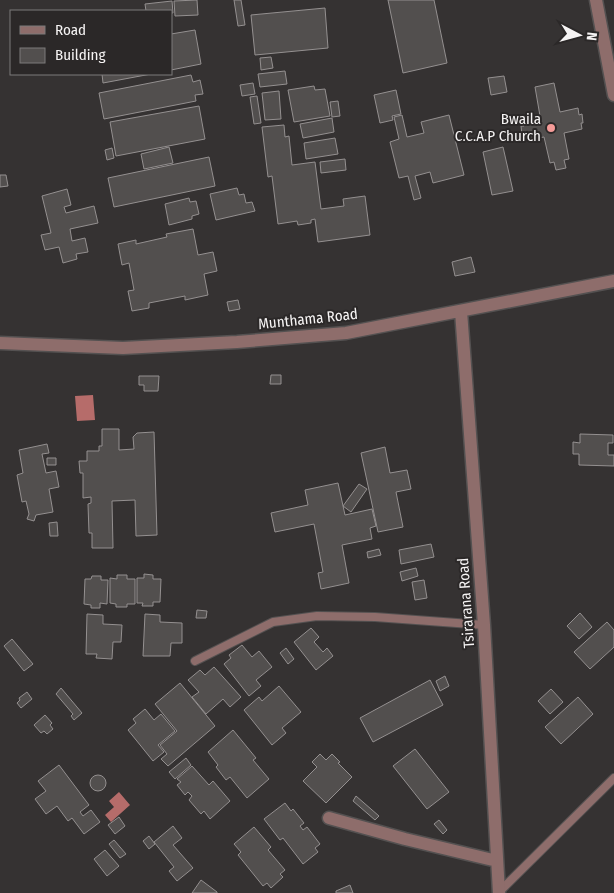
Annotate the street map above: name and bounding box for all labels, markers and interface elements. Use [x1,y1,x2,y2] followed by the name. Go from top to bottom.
[10,10,172,75] legend
[554,10,604,60] north arrow
[55,21,86,39] text: Road
[583,31,600,41] text: N
[55,46,106,64] text: Building
[455,110,541,145] place label: Bwaila C.C.A.P Church
[545,122,557,134] marker: Bwaila C.C.A.P Church
[257,305,359,333] street label: Munthama Road
[454,557,478,649] street label: Tsirarana Road

